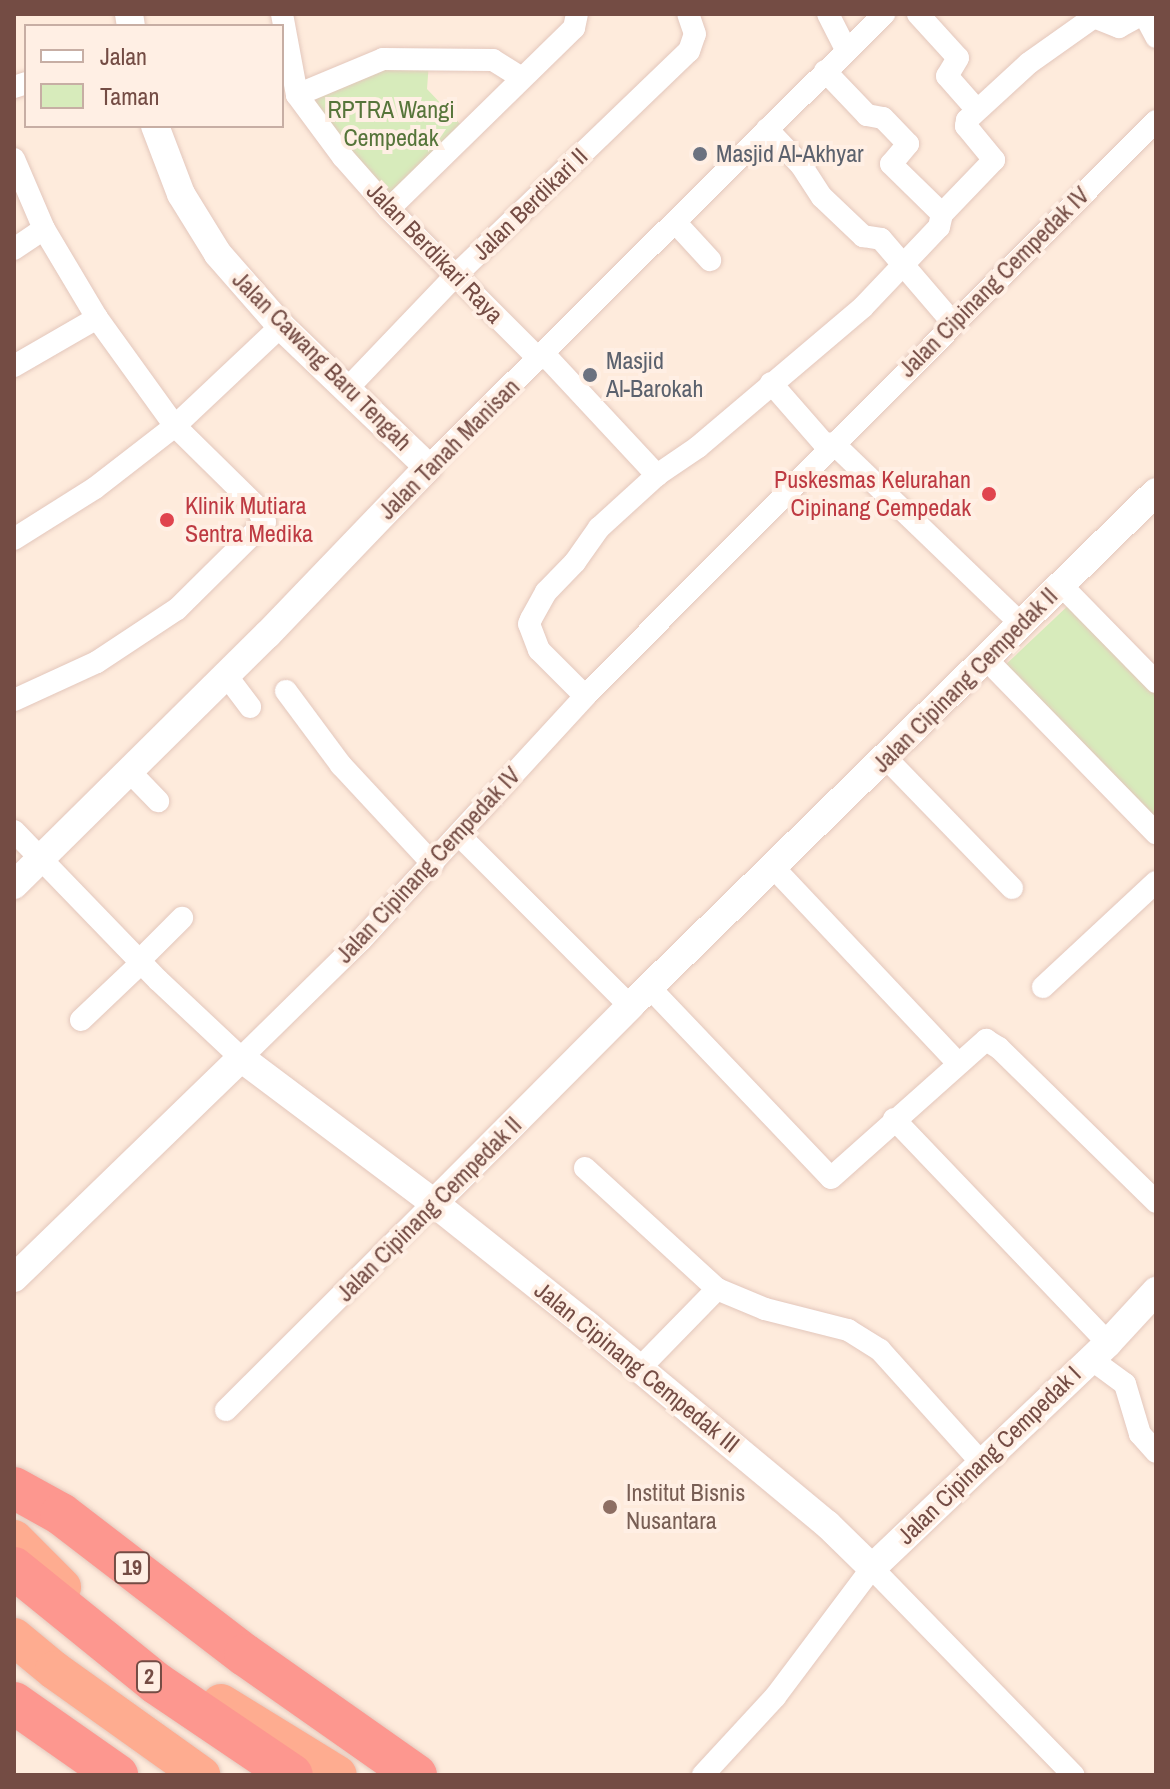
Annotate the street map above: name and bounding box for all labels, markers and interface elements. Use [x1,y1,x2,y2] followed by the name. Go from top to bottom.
[24,24,284,128] legend
[100,40,147,72] text: Jalan
[100,80,159,112] text: Taman
[327,96,455,152] park label: RPTRA Wangi Cempedak
[716,140,865,168] place label: Masjid Al-Akhyar
[466,142,594,266] street label: Jalan Berdikari II
[691,145,709,163] marker: Masjid Al-Akhyar
[361,177,509,329] street label: Jalan Berdikari Raya
[893,181,1095,383] street label: Jalan Cipinang Cempedak IV
[226,265,418,457] street label: Jalan Cawang Baru Tengah
[606,347,703,403] place label: Masjid Al-Barokah
[581,366,599,384] marker: Masjid Al-Barokah
[373,373,525,525] street label: Jalan Tanah Manisan
[774,466,971,522] place label: Puskesmas Kelurahan Cipinang Cempedak
[978,483,1000,505] marker: Puskesmas Kelurahan Cipinang Cempedak
[185,492,313,548] place label: Klinik Mutiara Sentra Medika
[156,509,178,531] marker: Klinik Mutiara Sentra Medika
[867,582,1063,778] street label: Jalan Cipinang Cempedak II
[330,761,526,969] street label: Jalan Cipinang Cempedak IV
[331,1111,527,1307] street label: Jalan Cipinang Cempedak II
[529,1276,745,1458] street label: Jalan Cipinang Cempedak III
[891,1360,1087,1550] street label: Jalan Cipinang Cempedak I
[626,1479,745,1535] place label: Institut Bisnis Nusantara
[601,1498,619,1516] marker: Institut Bisnis Nusantara
[112,1550,152,1586] road number: 19
[135,1659,163,1695] road number: 2

